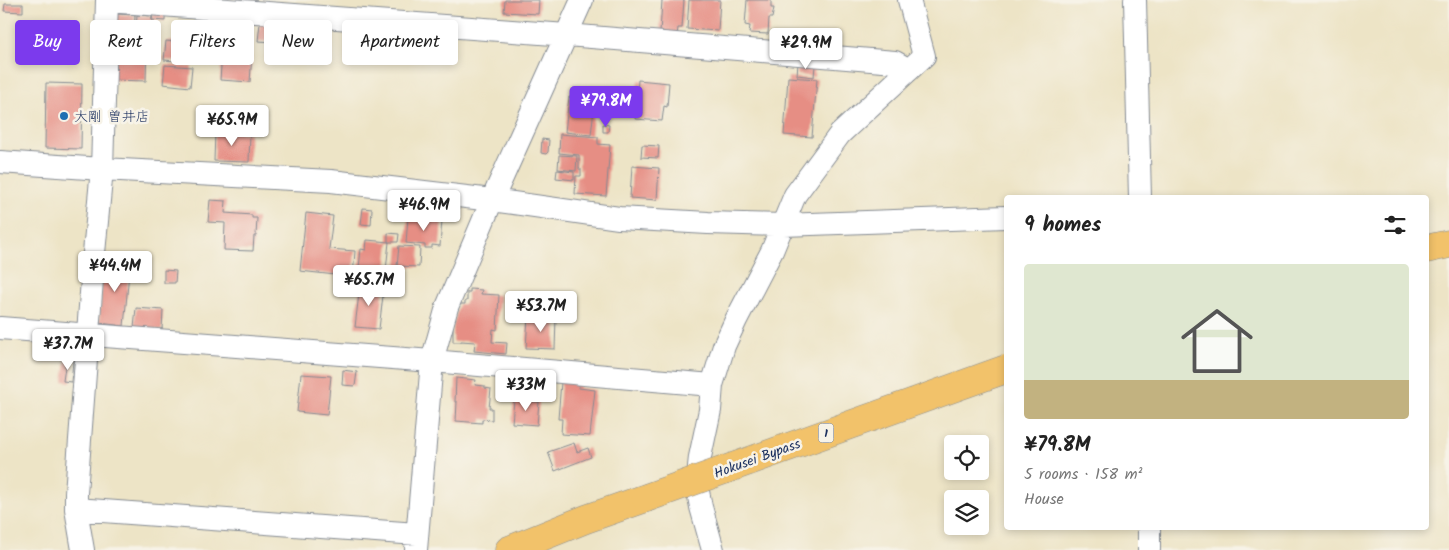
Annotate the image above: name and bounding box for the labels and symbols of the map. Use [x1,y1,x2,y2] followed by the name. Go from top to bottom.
[765,28,847,70] pin: ¥29.9M
[565,86,647,128] pin: ¥79.8M
[191,104,273,147] pin: ¥65.9M
[74,106,150,128] place label: 大剛 曽井店
[58,110,70,122] marker: 大剛 曽井店
[383,190,465,232] pin: ¥46.9M
[74,250,156,293] pin: ¥44.4M
[328,264,410,307] pin: ¥65.7M
[500,290,582,333] pin: ¥53.7M
[27,328,109,371] pin: ¥37.7M
[496,370,556,412] pin: ¥33M
[818,423,834,442] road number: 1
[711,433,804,485] street label: Hokusei Bypass

